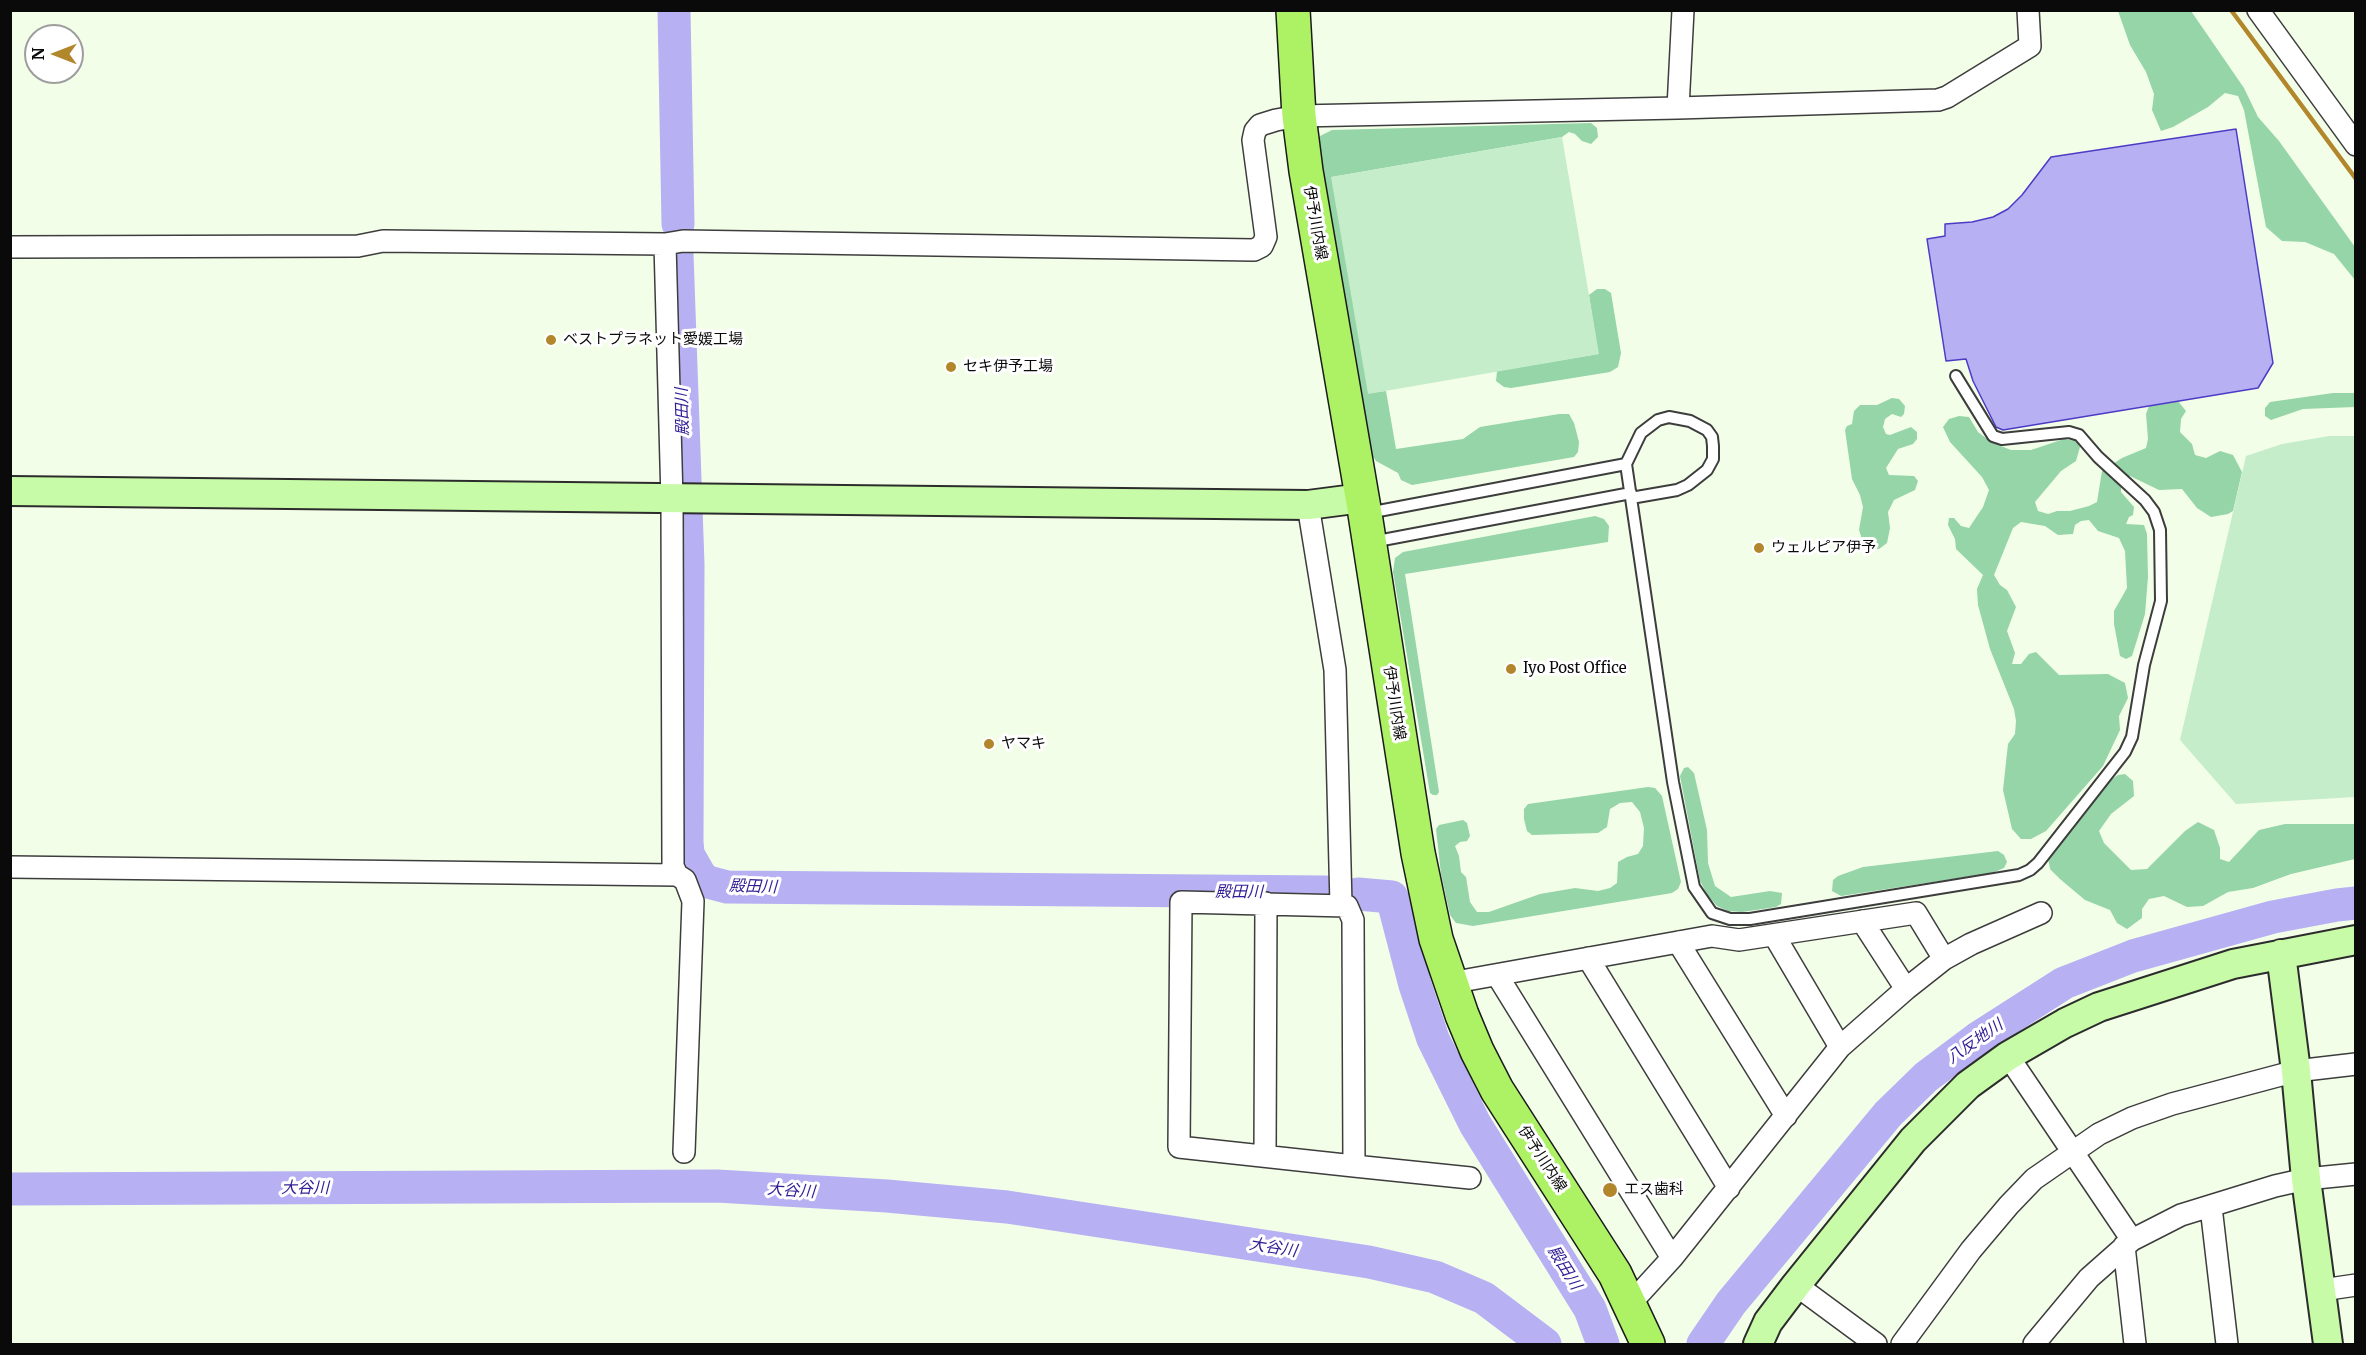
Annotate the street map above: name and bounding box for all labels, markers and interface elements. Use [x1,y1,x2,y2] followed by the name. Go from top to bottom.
[24,24,84,84] north arrow
[28,48,48,60] text: N
[1300,185,1330,261] street label: 伊予川内線
[563,331,743,349] place label: ベストプラネット愛媛工場
[544,333,558,347] marker: ベストプラネット愛媛工場
[963,358,1053,376] place label: セキ伊予工場
[944,360,958,374] marker: セキ伊予工場
[673,388,693,436] water label: 殿田川
[1771,539,1876,557] place label: ウェルピア伊予
[1752,541,1766,555] marker: ウェルピア伊予
[1523,660,1626,678] place label: Iyo Post Office
[1504,662,1518,676] marker: Iyo Post Office
[1379,665,1409,741] street label: 伊予川内線
[1001,735,1046,753] place label: ヤマキ
[982,737,996,751] marker: ヤマキ
[729,877,777,897] water label: 殿田川
[1215,882,1263,902] water label: 殿田川
[1943,1016,2007,1068] water label: 八反地川
[1514,1123,1570,1195] street label: 伊予川内線
[281,1178,329,1198] water label: 大谷川
[766,1180,816,1202] water label: 大谷川
[1601,1181,1619,1199] marker: エス歯科
[1624,1181,1684,1199] place label: エス歯科
[1248,1235,1298,1261] water label: 大谷川
[1543,1243,1585,1293] water label: 殿田川

